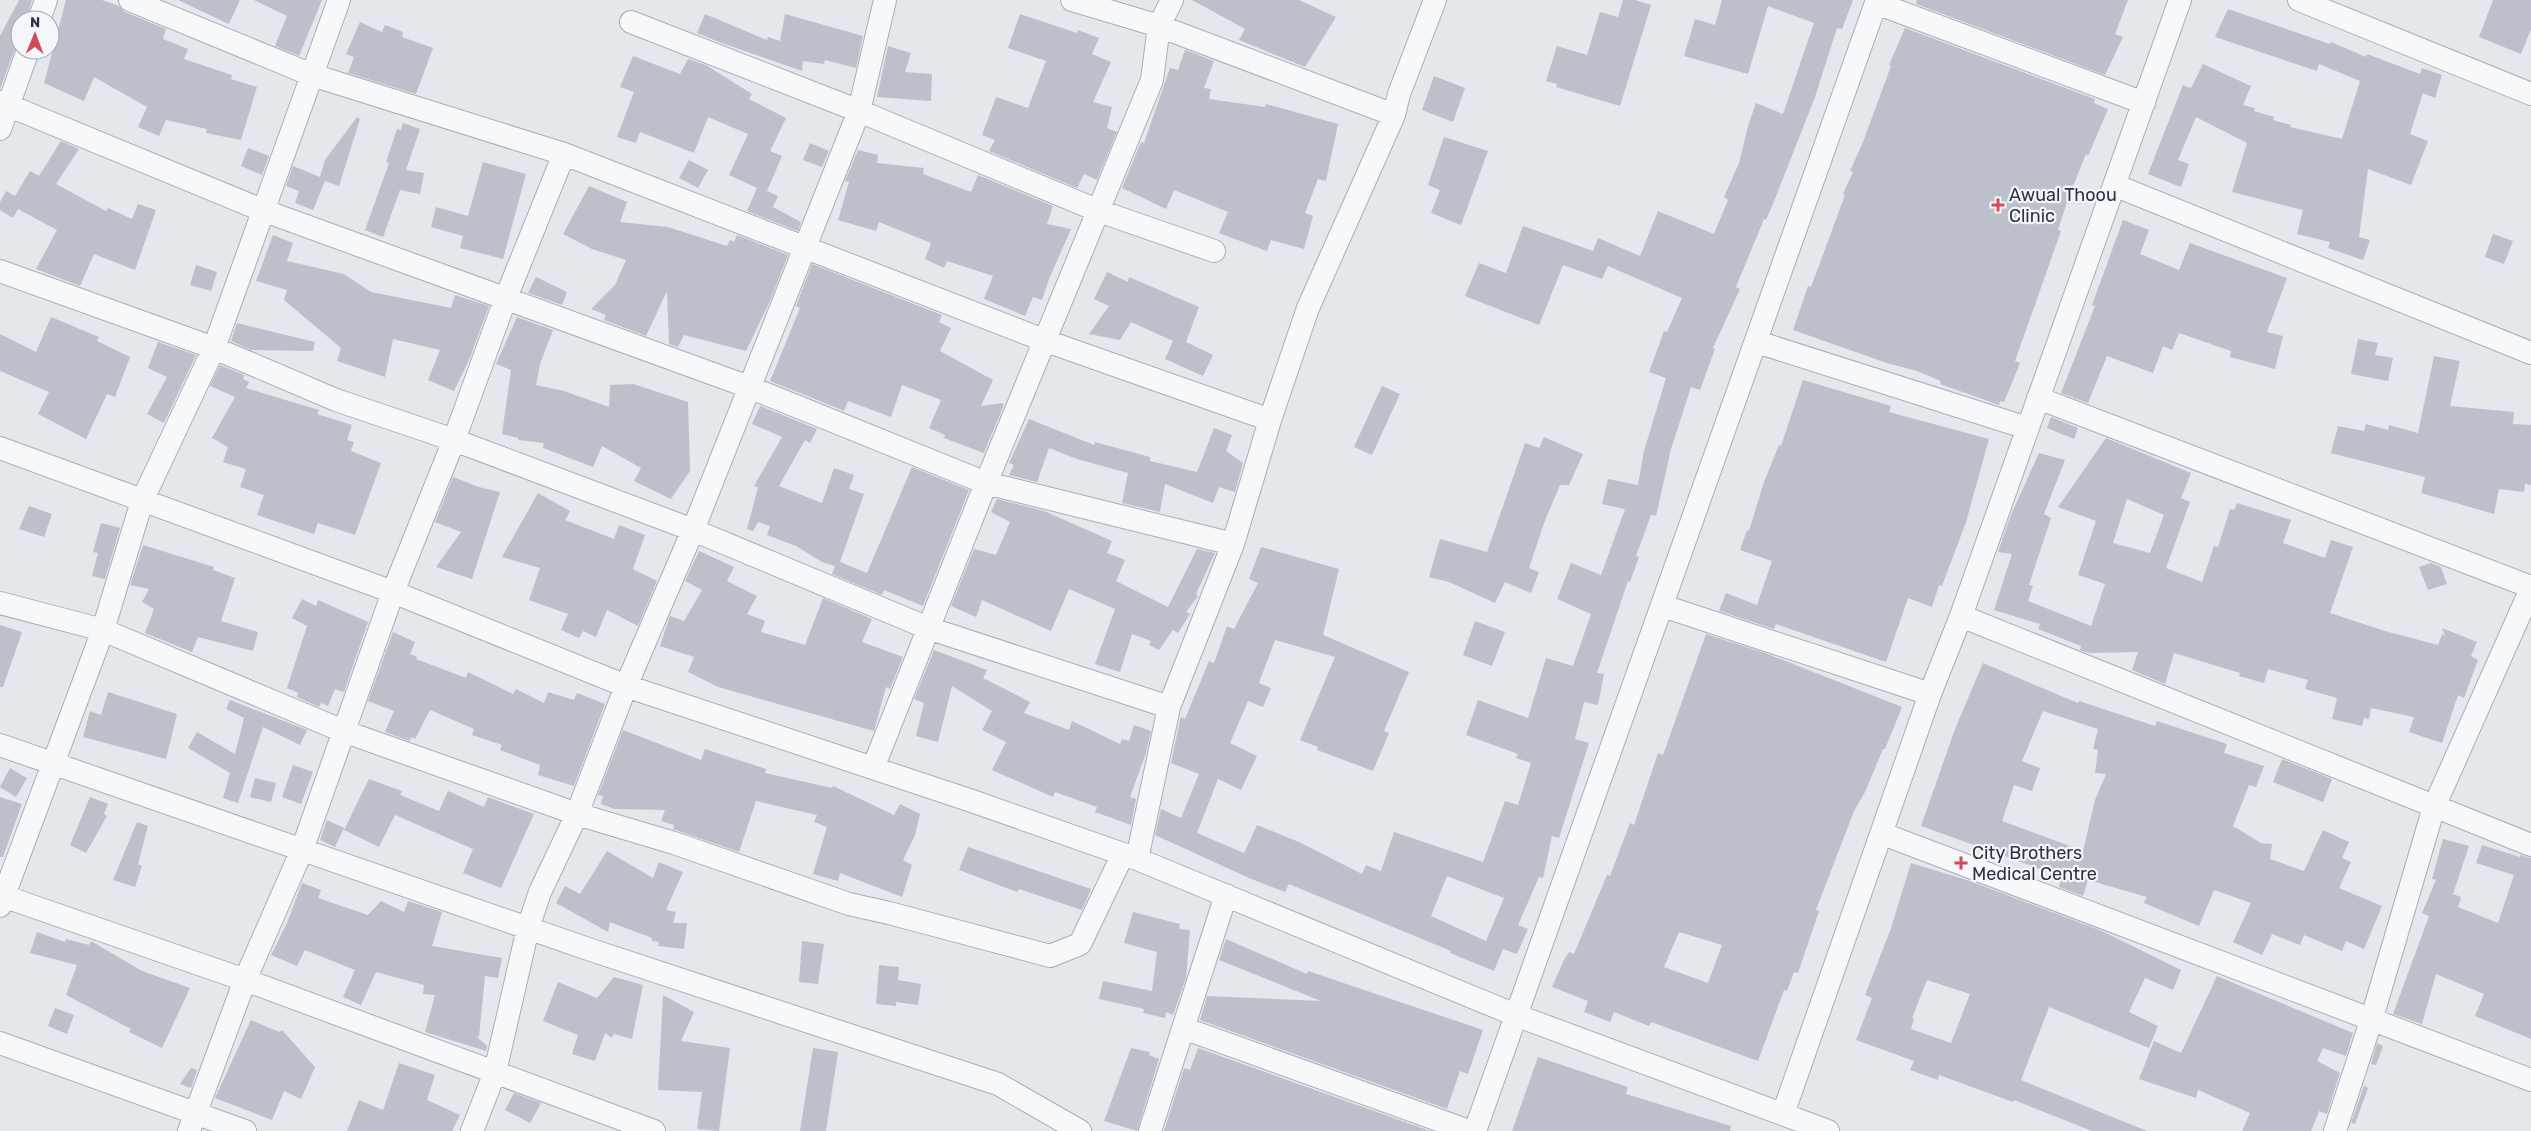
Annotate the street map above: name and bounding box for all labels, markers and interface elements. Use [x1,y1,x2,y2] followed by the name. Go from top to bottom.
[10,10,60,60] north arrow
[30,14,40,31] text: N
[2009,184,2117,227] place label: Awual Thoou Clinic
[1991,198,2005,212] marker: Awual Thoou Clinic
[1972,842,2097,885] place label: City Brothers Medical Centre
[1954,856,1968,870] marker: City Brothers Medical Centre

